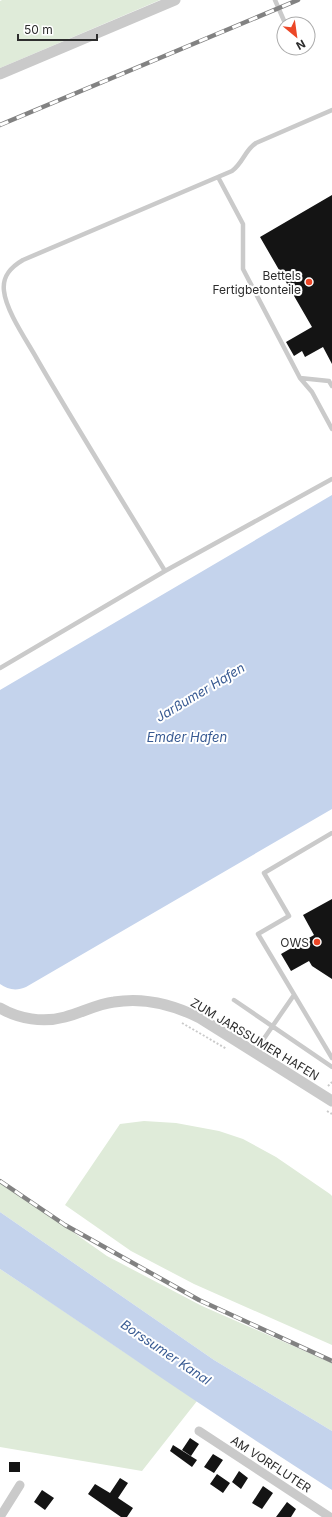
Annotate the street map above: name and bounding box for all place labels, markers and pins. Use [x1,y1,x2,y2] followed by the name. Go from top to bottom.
[212,268,301,297] place label: Bettels Fertigbetonteile
[304,277,314,287] marker: Bettels Fertigbetonteile
[280,935,309,950] place label: OWS
[312,937,322,947] marker: OWS

